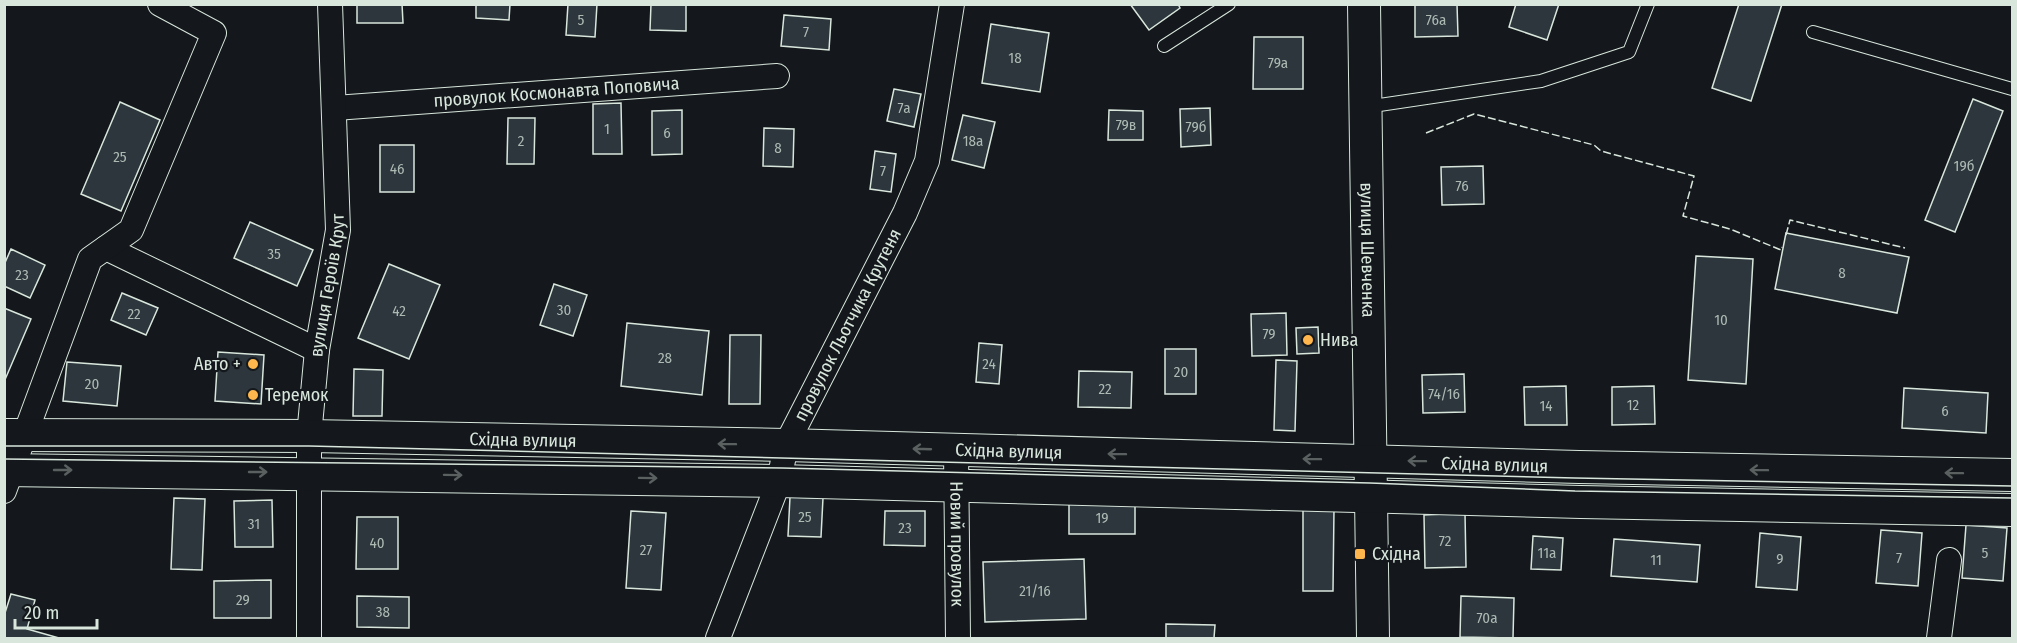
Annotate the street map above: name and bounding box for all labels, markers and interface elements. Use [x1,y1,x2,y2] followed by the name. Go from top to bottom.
[578,11,585,29] house number: 5
[1426,11,1446,29] house number: 76а
[803,23,809,41] house number: 7
[1008,49,1022,67] house number: 18
[1268,54,1288,72] house number: 79а
[433,72,680,112] street label: провулок Космонавта Поповича
[898,99,910,117] house number: 7а
[1116,116,1136,134] house number: 79в
[1186,118,1207,136] house number: 79б
[604,120,610,138] house number: 1
[663,124,671,142] house number: 6
[518,132,525,150] house number: 2
[963,132,983,150] house number: 18а
[774,139,782,157] house number: 8
[113,148,127,166] house number: 25
[1954,157,1975,175] house number: 19б
[390,160,404,178] house number: 46
[880,162,886,180] house number: 7
[1455,177,1469,195] house number: 76
[1356,182,1379,318] street label: вулиця Шевченка
[305,213,349,358] street label: вулиця Героїв Крут
[789,225,906,425] street label: провулок Льотчика Крутеня
[267,245,281,263] house number: 35
[1838,264,1846,282] house number: 8
[15,266,29,284] house number: 23
[557,301,571,319] house number: 30
[392,302,406,320] house number: 42
[127,305,141,323] house number: 22
[1714,311,1728,329] house number: 10
[1262,325,1276,343] house number: 79
[1320,329,1358,351] place label: Нива
[1301,333,1315,347] marker: Нива
[658,349,672,367] house number: 28
[194,353,241,375] place label: Авто +
[982,355,996,373] house number: 24
[246,357,260,371] marker: Авто +
[1174,363,1188,381] house number: 20
[85,375,99,393] house number: 20
[1098,380,1112,398] house number: 22
[265,384,329,406] place label: Теремок
[1428,385,1460,403] house number: 74/16
[246,388,260,402] marker: Теремок
[1627,396,1640,414] house number: 12
[1539,397,1553,415] house number: 14
[1941,402,1949,420] house number: 6
[469,428,577,452] street label: Східна вулиця
[717,438,737,449] one-way arrow
[955,439,1063,464] street label: Східна вулиця
[912,443,932,455] one-way arrow
[1107,448,1127,460] one-way arrow
[1441,452,1549,477] street label: Східна вулиця
[1302,453,1322,465] one-way arrow
[1408,456,1428,467] one-way arrow
[52,464,72,476] one-way arrow
[1750,464,1770,476] one-way arrow
[247,466,267,478] one-way arrow
[1945,468,1965,479] one-way arrow
[442,469,462,481] one-way arrow
[637,473,657,484] one-way arrow
[945,481,969,607] street label: Новий провулок
[798,508,812,526] house number: 25
[1095,509,1109,527] house number: 19
[248,515,260,533] house number: 31
[898,519,912,537] house number: 23
[1439,532,1452,550] house number: 72
[369,534,385,552] house number: 40
[640,541,652,559] house number: 27
[1372,543,1421,565] place label: Східна
[1538,544,1556,562] house number: 11а
[1982,544,1989,562] house number: 5
[1353,547,1367,561] marker: Східна
[1896,549,1902,567] house number: 7
[1776,550,1784,568] house number: 9
[1650,551,1662,569] house number: 11
[1019,582,1051,600] house number: 21/16
[236,591,250,609] house number: 29
[15,592,98,630] scale bar
[24,602,59,624] text: 20 m
[376,603,390,621] house number: 38
[1476,609,1498,627] house number: 70а

